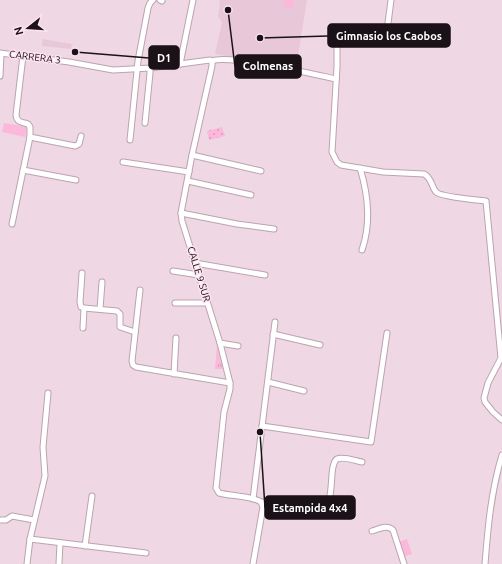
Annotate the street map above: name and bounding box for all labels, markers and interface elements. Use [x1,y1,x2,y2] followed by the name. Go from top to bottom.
[8,8,48,48] north arrow
[328,24,450,47] callout: Gimnasio los Caobos
[11,25,25,37] text: N
[336,30,442,42] text: Gimnasio los Caobos
[149,46,179,69] callout: D1
[9,48,61,66] street label: CARRERA 3
[157,52,171,64] text: D1
[235,55,301,78] callout: Colmenas
[243,60,293,72] text: Colmenas
[185,245,213,303] street label: CALLE 9 SUR
[265,496,355,519] callout: Estampida 4x4
[273,502,347,514] text: Estampida 4x4

